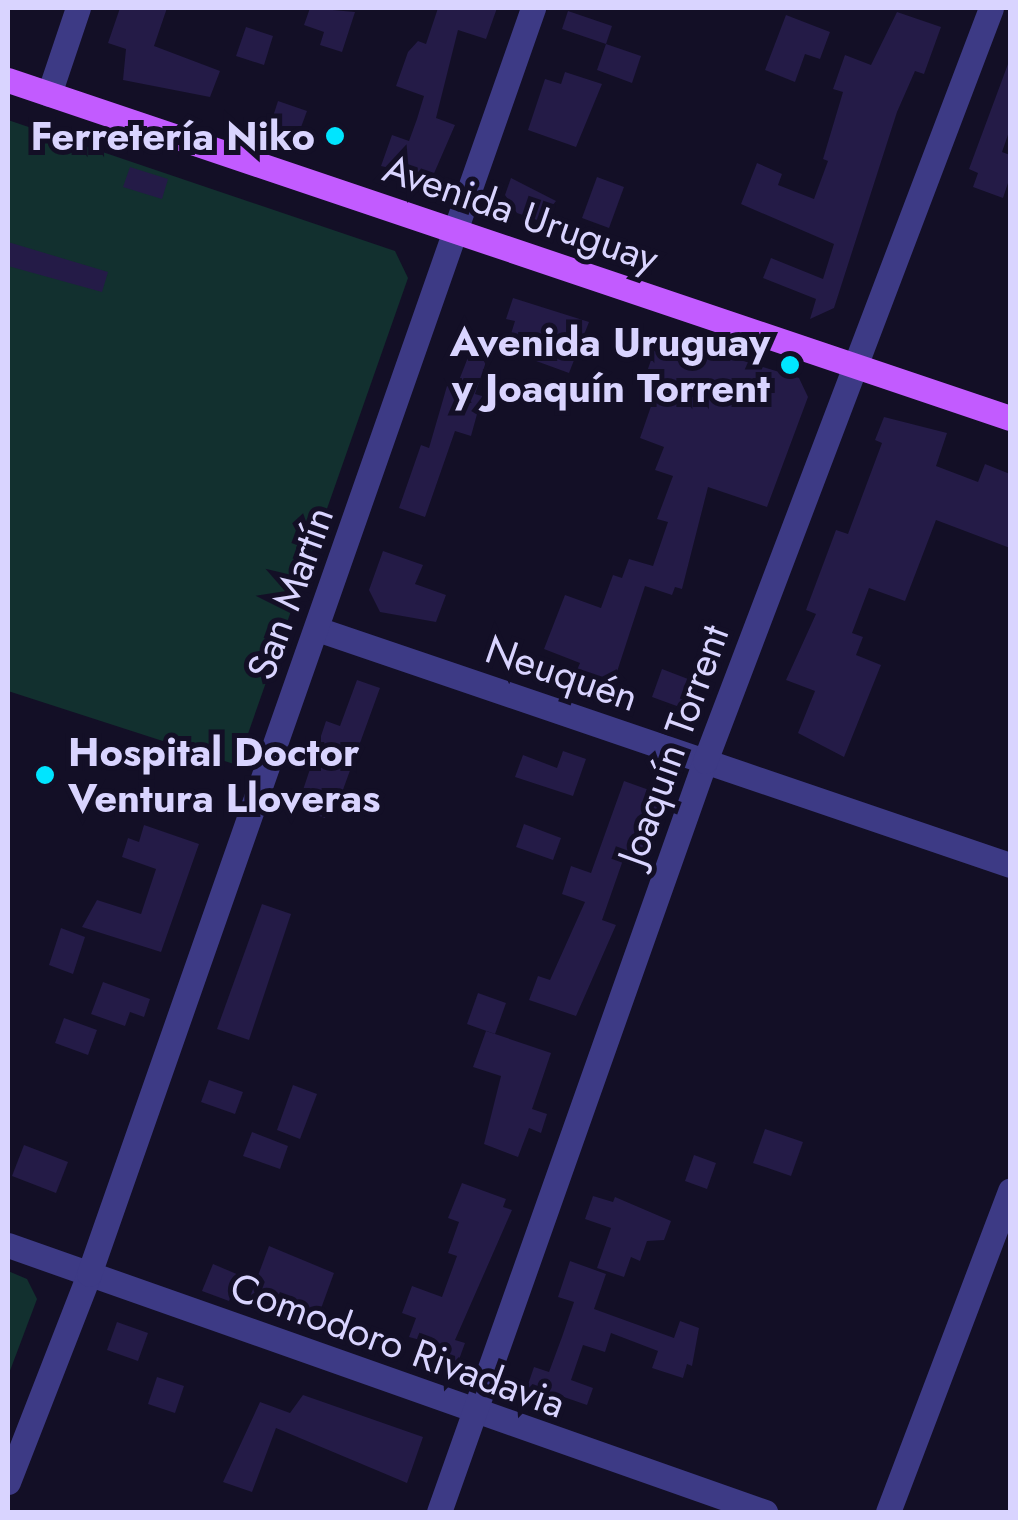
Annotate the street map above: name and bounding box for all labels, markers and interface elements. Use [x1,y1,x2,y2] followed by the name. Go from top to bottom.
[30,112,315,160] place label: Ferretería Niko
[324,125,346,147] marker: Ferretería Niko
[377,143,665,283] street label: Avenida Uruguay
[450,318,770,412] place label: Avenida Uruguay y Joaquín Torrent
[779,354,801,376] marker: Avenida Uruguay y Joaquín Torrent
[237,500,343,686] street label: San Martín
[607,618,739,872] street label: Joaquín Torrent
[479,625,645,721] street label: Neuquén
[68,728,380,822] place label: Hospital Doctor Ventura Lloveras
[32,762,58,788] marker: Hospital Doctor Ventura Lloveras
[224,1262,572,1428] street label: Comodoro Rivadavia

